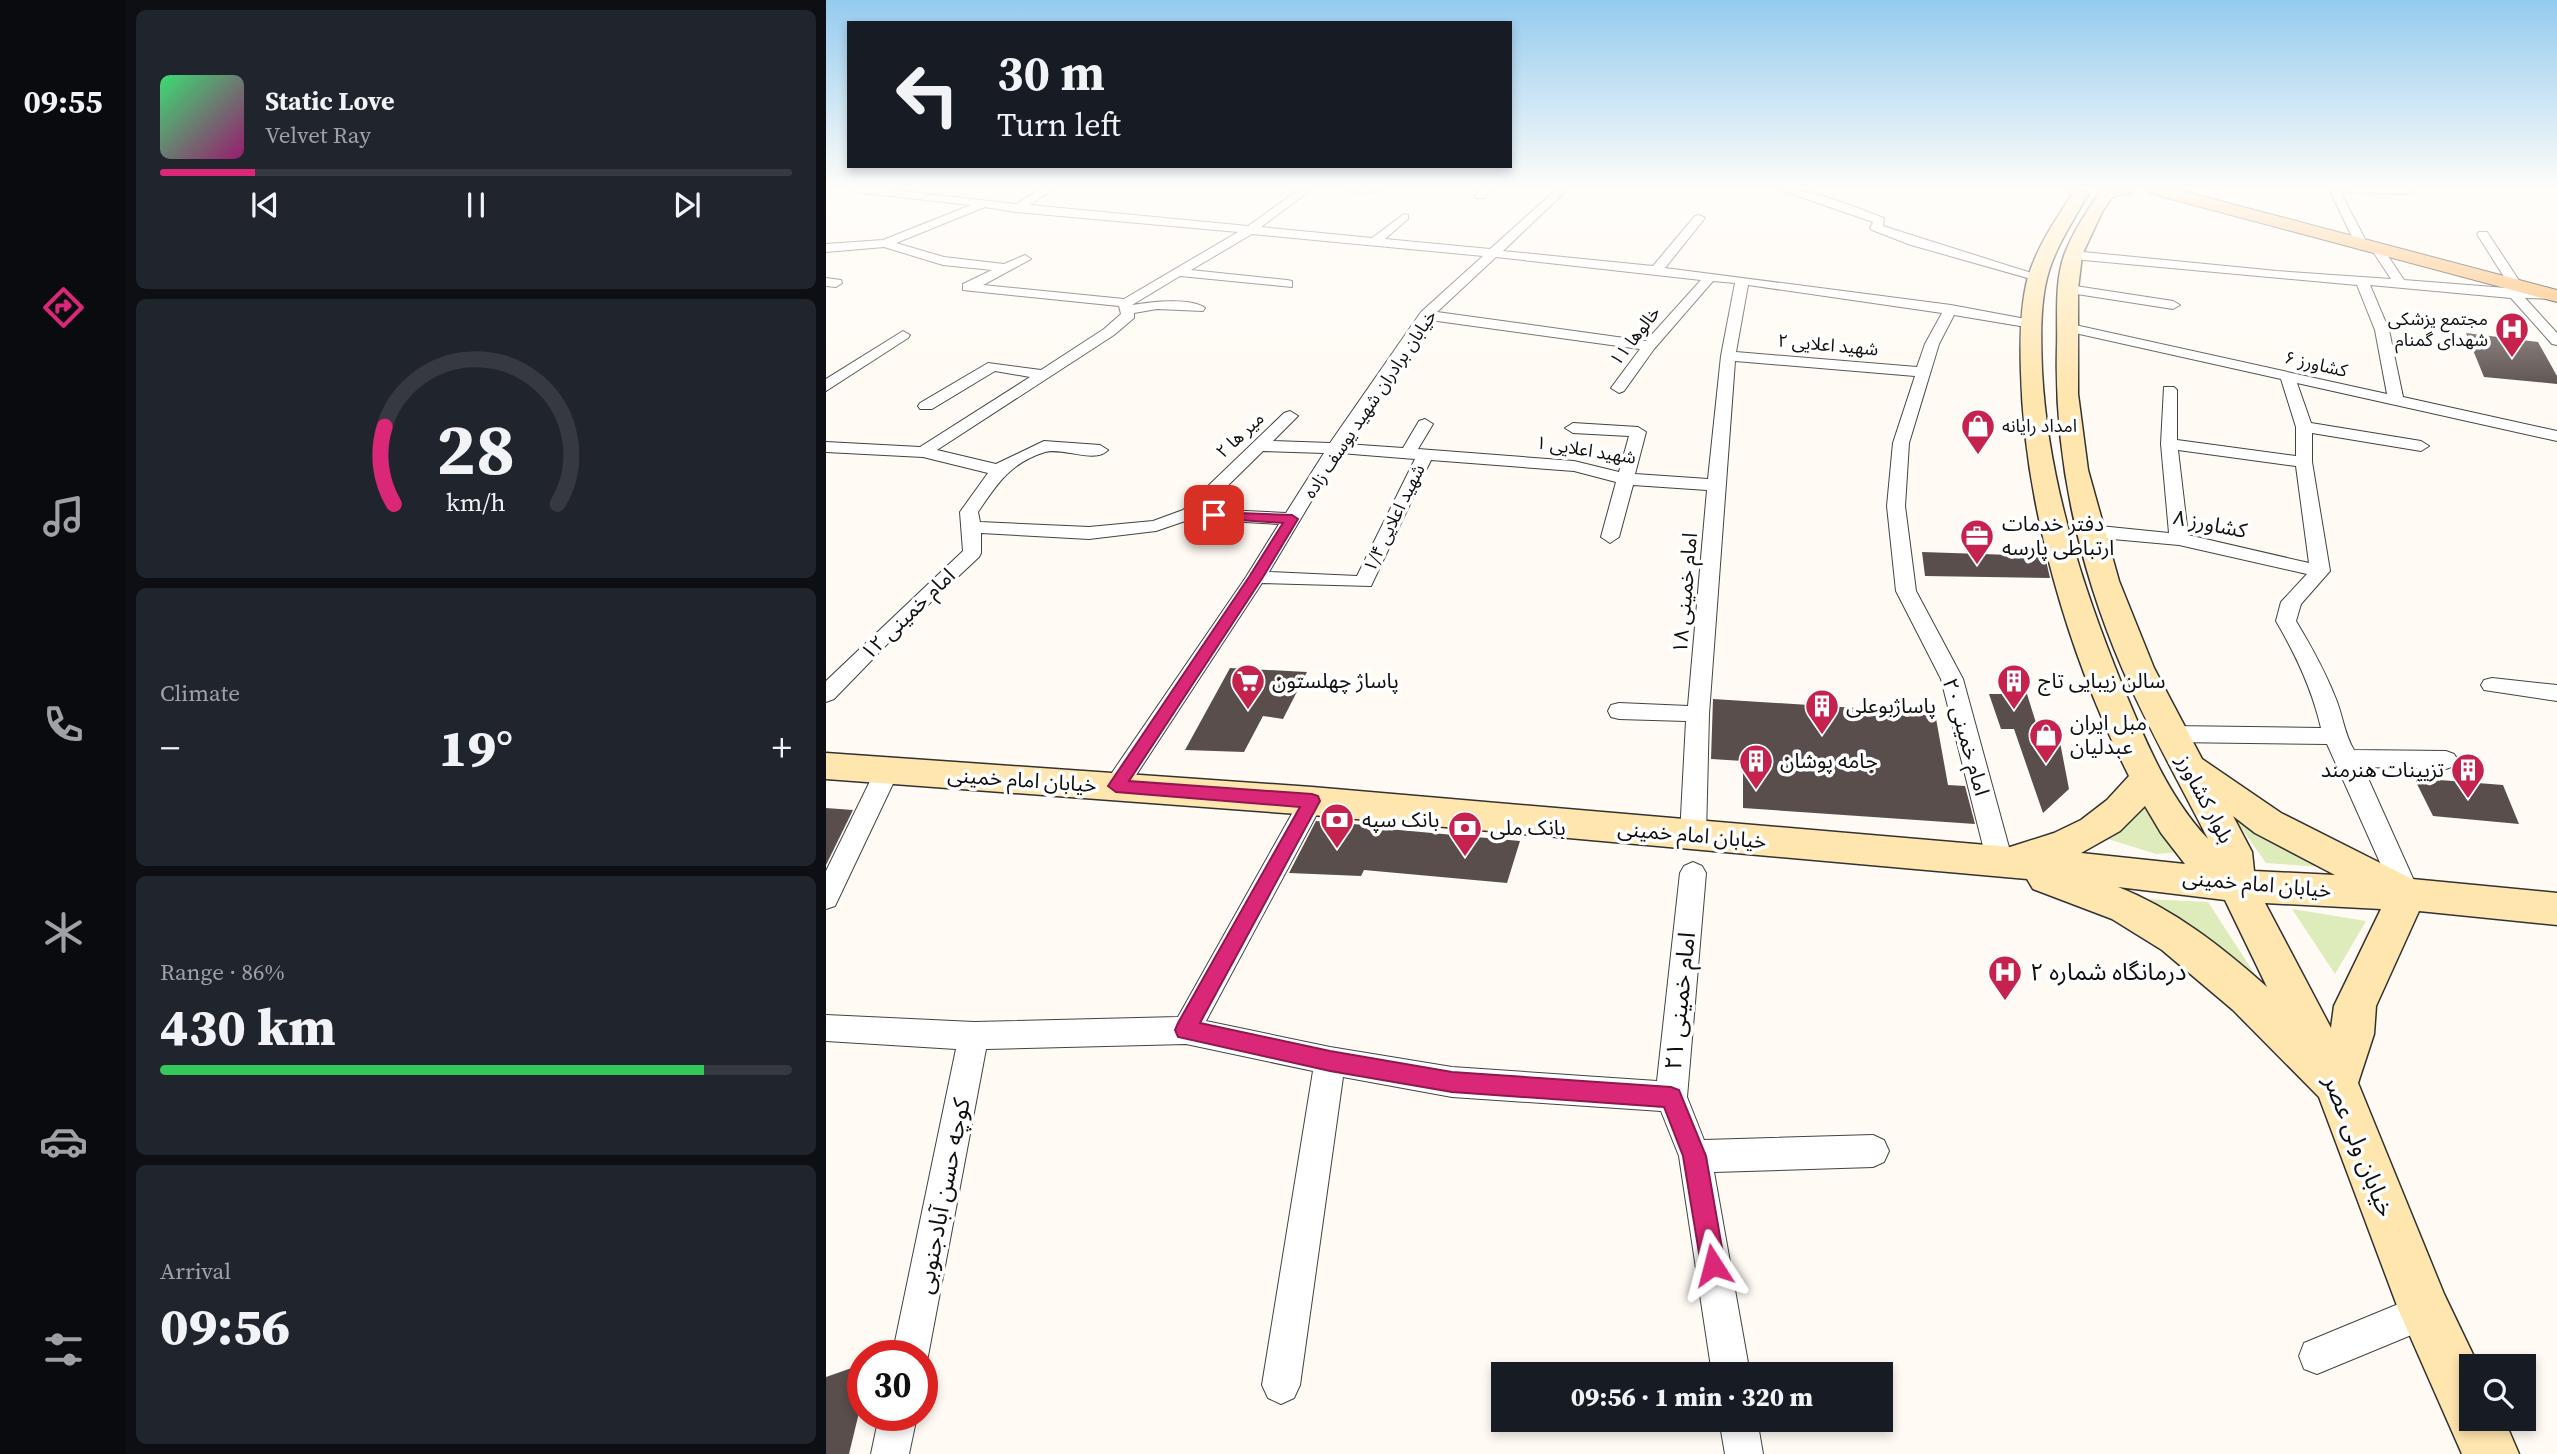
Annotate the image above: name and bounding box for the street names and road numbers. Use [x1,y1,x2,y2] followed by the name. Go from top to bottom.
[1603,301,1666,371] street label: خالوها ۱۱
[1297,305,1442,503] street label: خیابان برادران شهید یوسف زاده
[1777,328,1879,361] street label: شهید اعلایی ۲
[2282,344,2351,383] street label: کشاورز ۶
[1210,406,1269,463] street label: میر ها ۲
[1534,429,1638,470] street label: شهید اعلایی ۱
[1357,460,1430,576] street label: شهید اعلایی ۱/۴
[2171,502,2250,545] street label: کشاورز ۸
[1665,531,1706,655] street label: امام خمینی ۱۸
[854,561,963,668] street label: امام خمینی ۱۲
[1934,675,1997,800] street label: امام خمینی ۲۰
[2169,748,2241,848] street label: بلوار کشاورز
[946,760,1098,801] street label: خیابان امام خمینی
[1616,814,1768,857] street label: خیابان امام خمینی
[2181,863,2333,906] street label: خیابان امام خمینی
[1656,930,1705,1072] street label: امام خمینی ۲۱
[2316,1069,2403,1222] street label: خیابان ولی عصر
[907,1094,978,1297] street label: کوچه حسن آبادجنوبی

